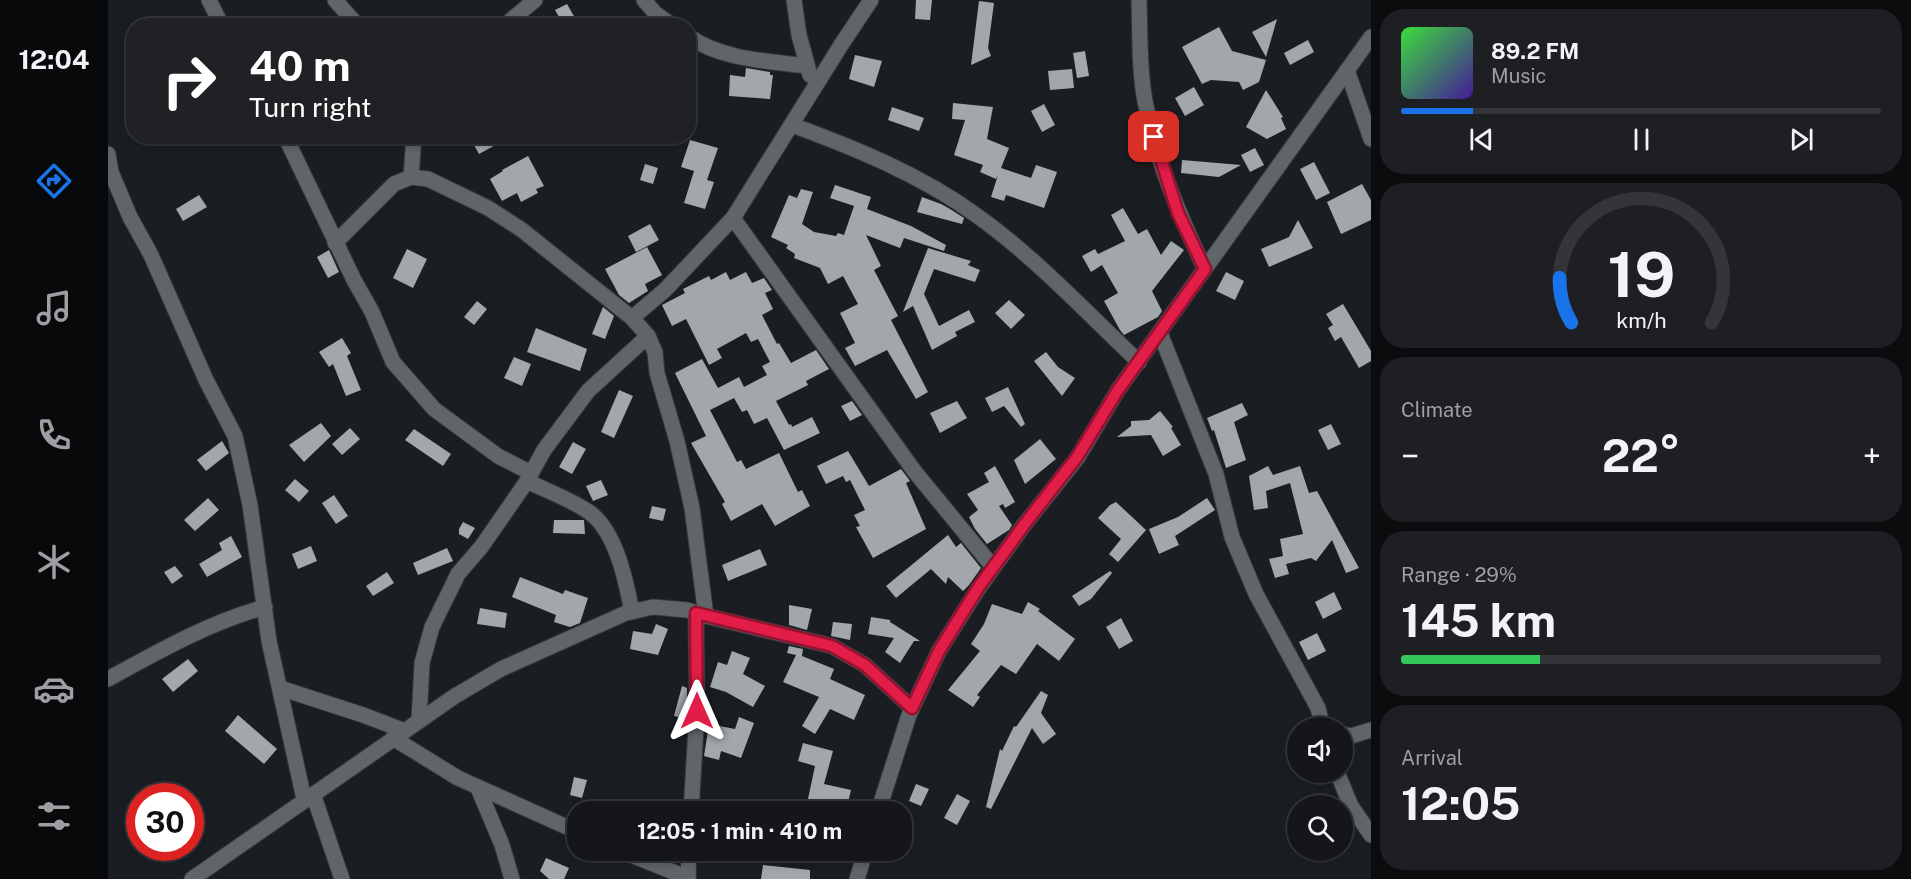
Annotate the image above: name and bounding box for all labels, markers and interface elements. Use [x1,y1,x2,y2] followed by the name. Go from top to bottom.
[1491,38,1579,64] text: 89.2 FM
[249,41,351,90] text: 40 m
[150,42,228,120] icon: right
[19,43,90,75] text: 12:04
[1491,64,1546,88] text: Music
[249,91,372,123] text: Turn right
[1128,111,1179,162] pin
[1137,120,1170,153] icon: arrive
[1465,123,1498,156] icon: previous
[1625,123,1658,156] icon: pause
[1785,123,1818,156] icon: next
[33,160,75,202] icon: directions
[1607,238,1675,311] text: 19
[33,287,75,329] icon: music
[1616,308,1666,333] text: km/h
[1401,398,1473,422] text: Climate
[33,414,75,456] icon: phone
[1602,429,1680,482] text: 22°
[1401,437,1419,475] text: −
[1863,437,1881,475] text: +
[33,541,75,583] icon: climate
[1401,563,1517,587] text: Range · 29%
[1401,594,1556,647] text: 145 km
[33,668,75,710] icon: car
[665,679,729,743] position arrow
[1287,717,1353,861] map controls
[1287,717,1353,783] button: sound
[1401,746,1463,770] text: Arrival
[1401,777,1520,830] text: 12:05
[126,783,204,861] speed limit sign: 30
[33,795,75,837] icon: filters
[1287,795,1353,861] button: search
[637,818,842,844] text: 12:05 · 1 min · 410 m

